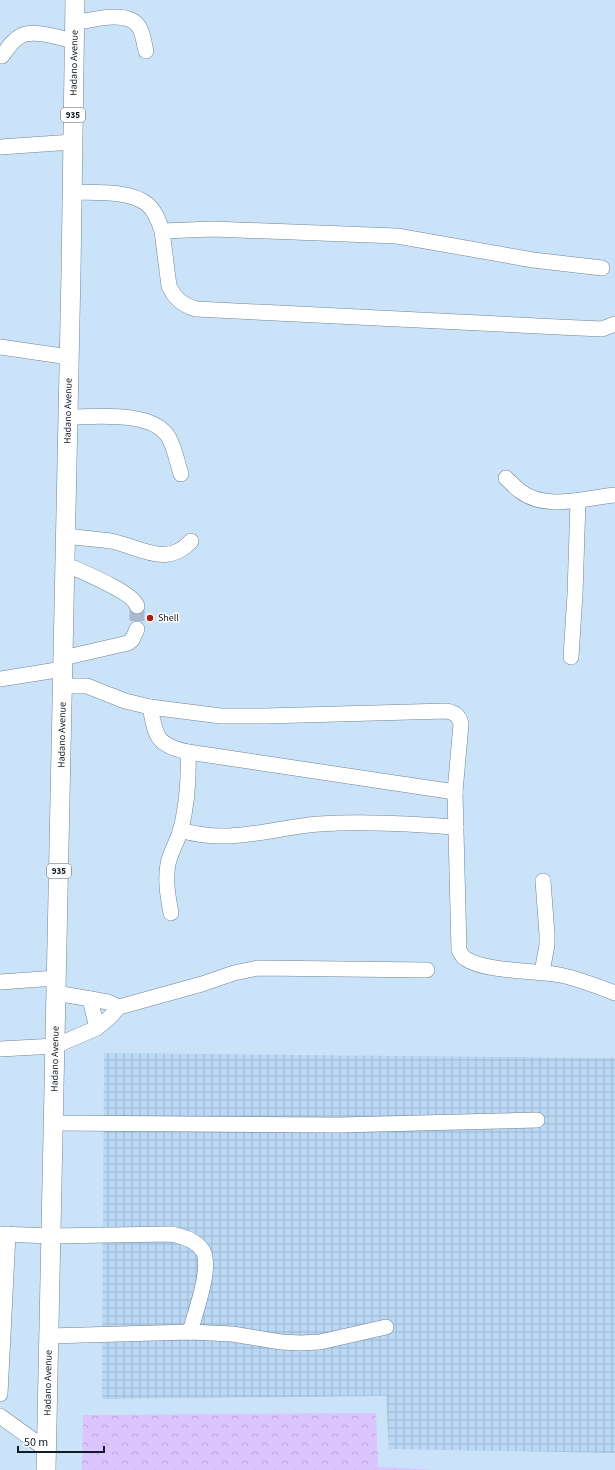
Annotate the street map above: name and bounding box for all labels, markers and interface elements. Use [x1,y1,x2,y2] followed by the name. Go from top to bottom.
[66,30,82,96] street label: Hadano Avenue
[61,108,85,122] road number: 935
[60,378,76,444] street label: Hadano Avenue
[158,611,179,625] place label: Shell
[145,613,155,623] marker: Shell
[54,702,70,768] street label: Hadano Avenue
[47,864,71,878] road number: 935
[47,1026,63,1092] street label: Hadano Avenue
[40,1350,56,1416] street label: Hadano Avenue
[18,1428,104,1454] scale bar
[24,1434,48,1451] text: 50 m

